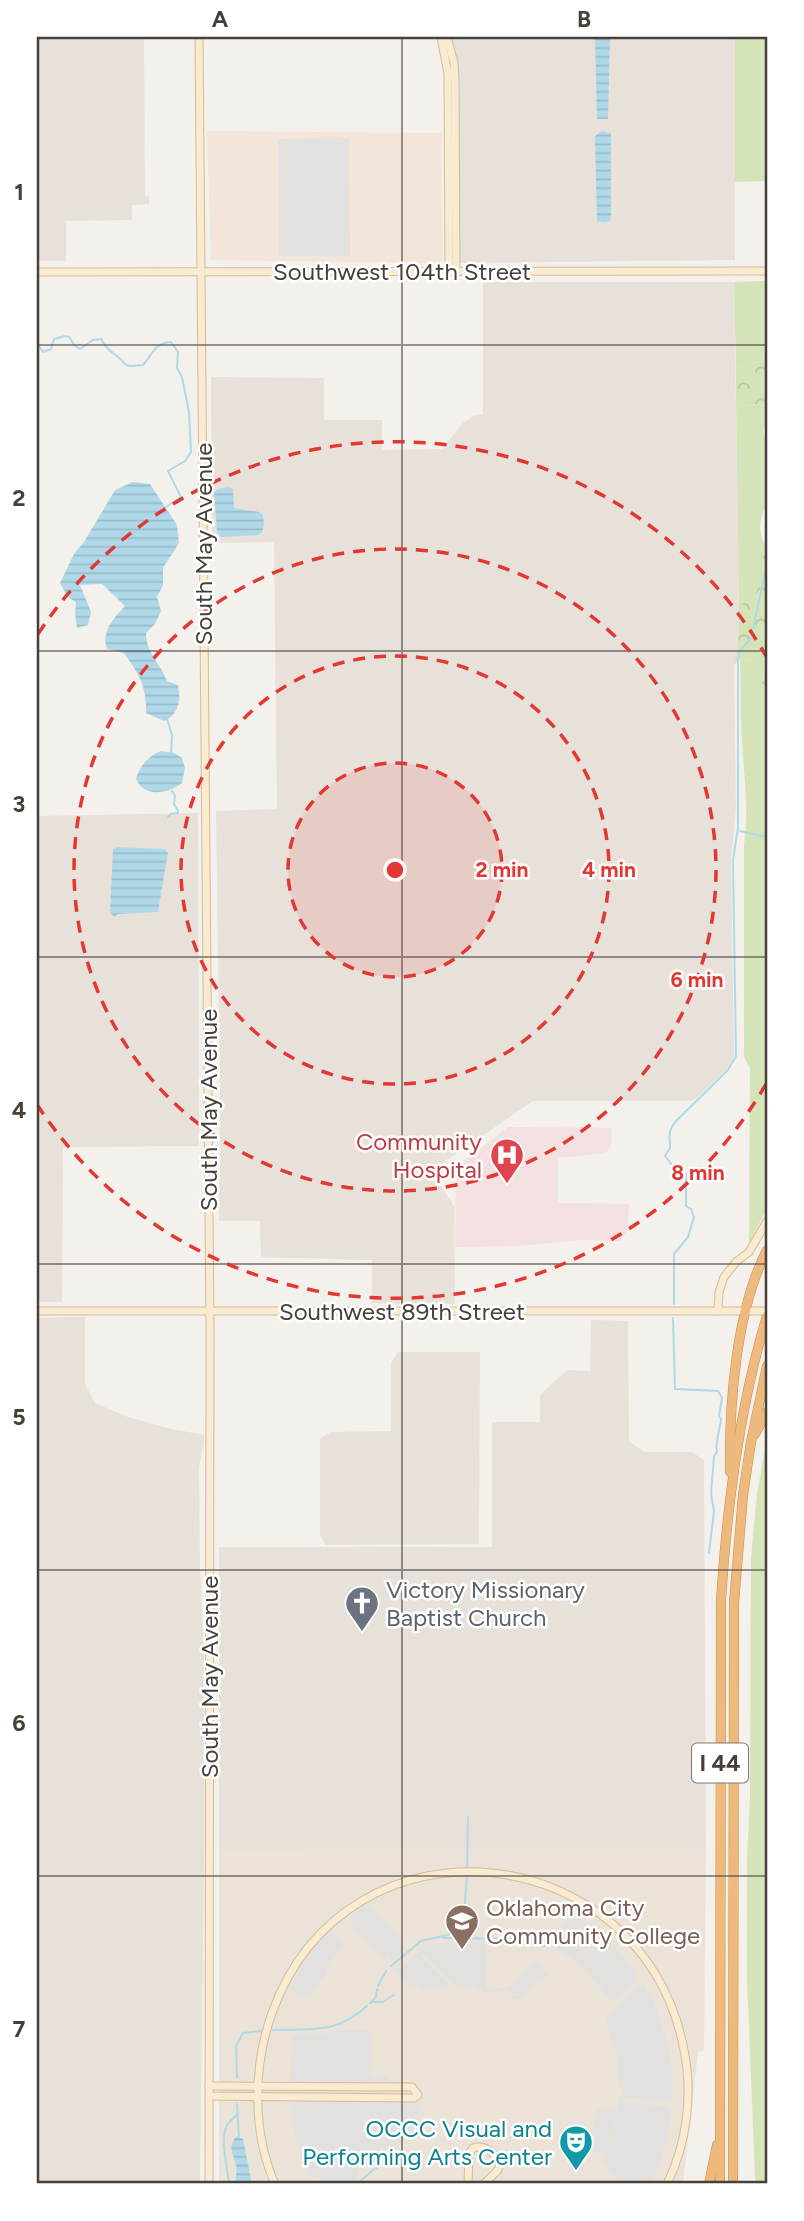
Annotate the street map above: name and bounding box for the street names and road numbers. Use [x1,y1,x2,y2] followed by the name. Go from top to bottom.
[273,257,531,286] street label: Southwest 104th Street
[189,443,218,645] street label: South May Avenue
[194,1009,223,1211] street label: South May Avenue
[279,1297,525,1326] street label: Southwest 89th Street
[195,1576,224,1778] street label: South May Avenue
[692,1744,748,1782] road number: I 44

